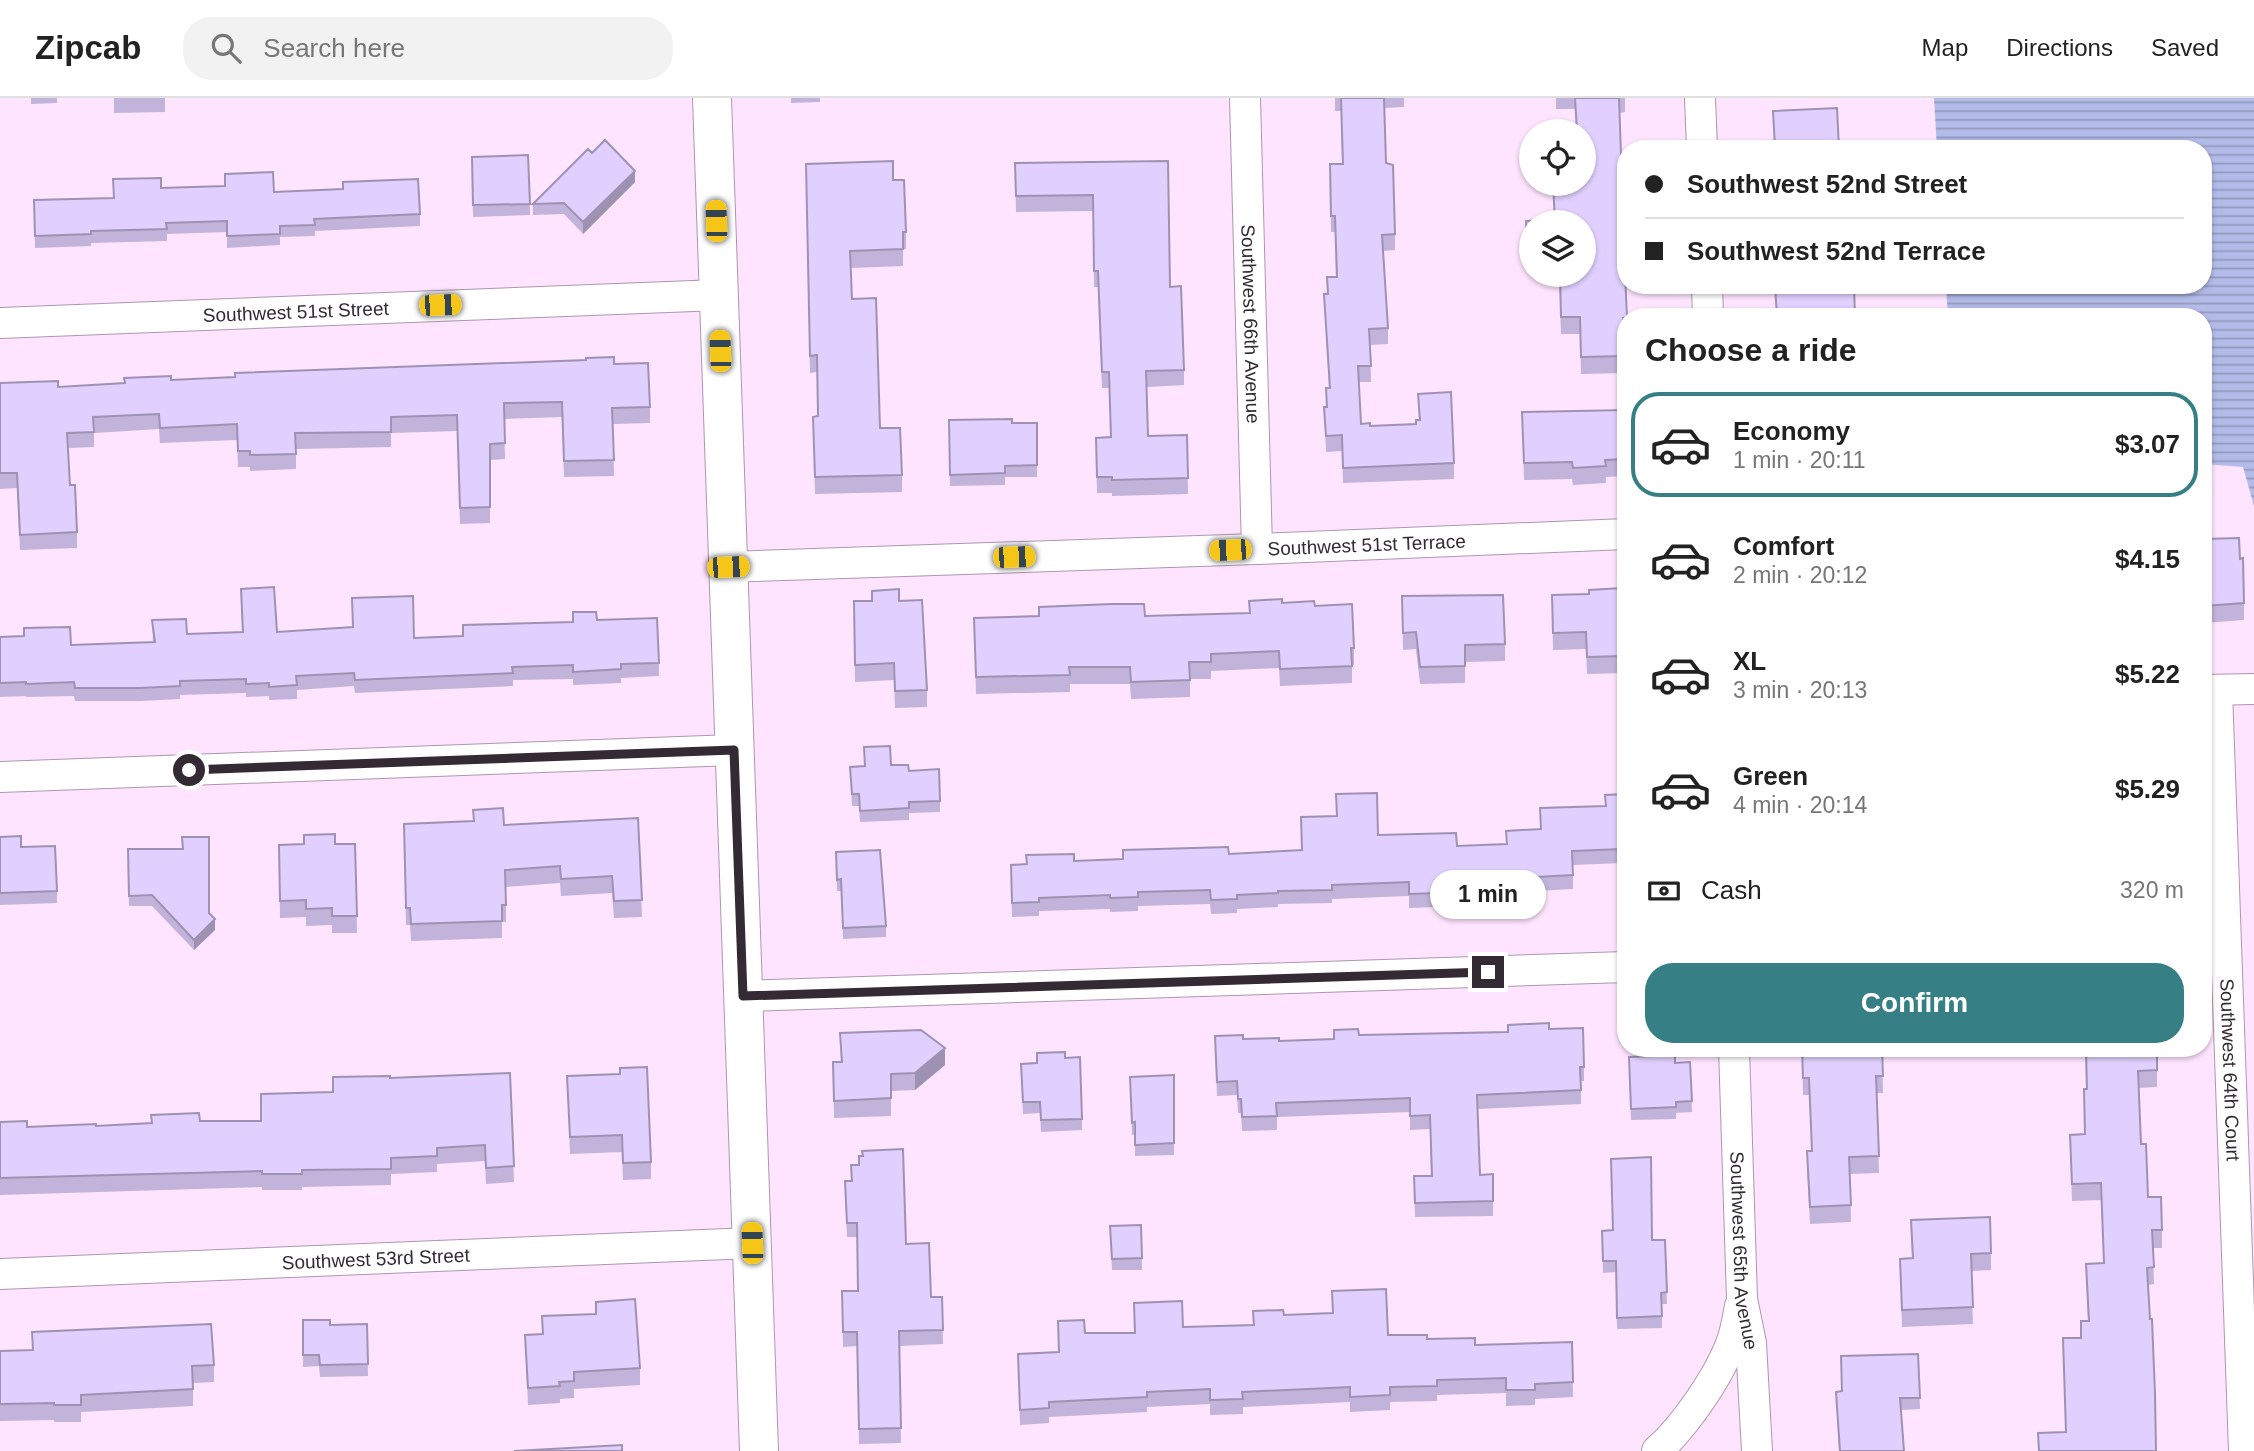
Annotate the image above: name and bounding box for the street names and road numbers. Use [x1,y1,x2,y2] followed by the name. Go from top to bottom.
[1238,224,1264,424] street label: Southwest 66th Avenue
[202,297,390,326] street label: Southwest 51st Street
[1267,530,1466,559] street label: Southwest 51st Terrace
[2217,978,2244,1162] street label: Southwest 64th Court
[1727,1151,1762,1350] street label: Southwest 65th Avenue
[281,1244,471,1273] street label: Southwest 53rd Street

